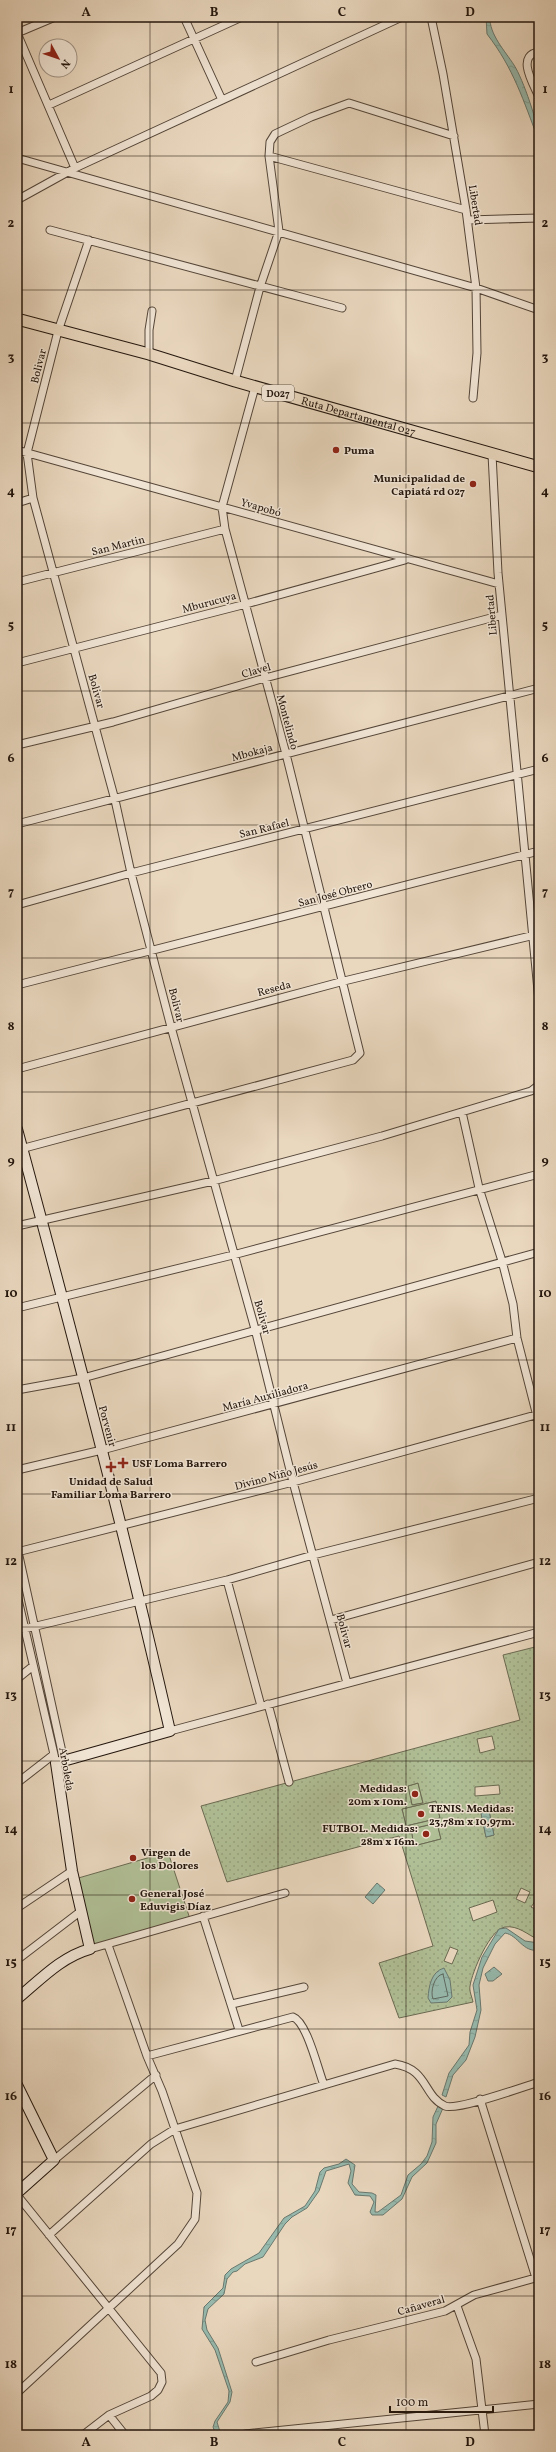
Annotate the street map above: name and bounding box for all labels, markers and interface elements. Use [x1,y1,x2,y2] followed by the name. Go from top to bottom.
[81,4,91,22] text: A
[210,4,219,22] text: B
[338,4,346,22] text: C
[465,4,475,22] text: D
[38,38,78,78] north arrow
[56,56,73,71] text: N
[8,81,14,99] text: 1
[542,81,548,99] text: 1
[464,184,485,227] street label: Libertad
[8,215,15,233] text: 2
[542,215,549,233] text: 2
[28,347,51,385] street label: Bolivar
[8,349,15,367] text: 3
[542,349,549,367] text: 3
[262,385,294,401] road number: D027
[299,394,417,441] street label: Ruta Departamental 027
[344,444,374,459] place label: Puma
[331,445,341,455] marker: Puma
[374,472,465,500] place label: Municipalidad de Capiatá rd 027
[468,479,478,489] marker: Municipalidad de Capiatá rd 027
[7,483,15,501] text: 4
[541,483,549,501] text: 4
[239,496,283,521] street label: Yvapobó
[90,532,147,560] street label: San Martin
[181,589,239,618] street label: Mburucuya
[483,594,502,636] street label: Libertad
[8,617,14,635] text: 5
[542,617,548,635] text: 5
[240,660,273,683] street label: Clavel
[84,672,108,711] street label: Bolivar
[272,693,301,752] street label: Montelindo
[230,741,275,766] street label: Mbokaja
[7,750,15,768] text: 6
[541,750,549,768] text: 6
[238,816,291,843] street label: San Rafael
[297,877,374,912] street label: San José Obrero
[8,884,14,902] text: 7
[542,884,548,902] text: 7
[256,978,293,1001] street label: Reseda
[164,987,187,1025] street label: Bolivar
[7,1018,15,1036] text: 8
[541,1018,549,1036] text: 8
[7,1152,15,1170] text: 9
[541,1152,549,1170] text: 9
[4,1285,18,1303] text: 10
[538,1285,552,1303] text: 10
[250,1298,274,1337] street label: Bolivar
[221,1379,310,1416] street label: María Auxiliadora
[94,1404,119,1449] street label: Porvenir
[6,1419,16,1437] text: 11
[540,1419,550,1437] text: 11
[117,1457,129,1469] marker: USF Loma Barrero
[132,1457,227,1472] place label: USF Loma Barrero
[233,1458,320,1495] street label: Divino Niño Jesús
[105,1461,117,1473] marker: Unidad de Salud Familiar Loma Barrero
[51,1475,171,1503] place label: Unidad de Salud Familiar Loma Barrero
[5,1553,17,1571] text: 12
[539,1553,551,1571] text: 12
[332,1612,355,1651] street label: Bolivar
[5,1687,17,1705] text: 13
[539,1687,551,1705] text: 13
[54,1746,77,1793] street label: Arboleda
[348,1782,407,1810] place label: Medidas: 20m x 10m.
[410,1789,420,1799] marker: Medidas: 20m x 10m.
[429,1802,515,1830] place label: TENIS. Medidas: 23,78m x 10,97m.
[416,1809,426,1819] marker: TENIS. Medidas: 23,78m x 10,97m.
[4,1821,18,1839] text: 14
[538,1821,552,1839] text: 14
[322,1822,418,1850] place label: FUTBOL. Medidas: 28m x 16m.
[421,1829,431,1839] marker: FUTBOL. Medidas: 28m x 16m.
[141,1846,199,1874] place label: Virgen de los Dolores
[128,1853,138,1863] marker: Virgen de los Dolores
[140,1887,211,1915] place label: General José Eduvigis Díaz
[127,1894,137,1904] marker: General José Eduvigis Díaz
[5,1954,17,1972] text: 15
[539,1954,551,1972] text: 15
[5,2088,17,2106] text: 16
[539,2088,551,2106] text: 16
[5,2222,17,2240] text: 17
[539,2222,551,2240] text: 17
[396,2293,447,2320] street label: Cañaveral
[5,2356,17,2374] text: 18
[539,2356,551,2374] text: 18
[390,2388,493,2414] scale bar
[396,2395,429,2411] text: 100 m
[81,2434,91,2452] text: A
[210,2434,219,2452] text: B
[338,2434,346,2452] text: C
[465,2434,475,2452] text: D

